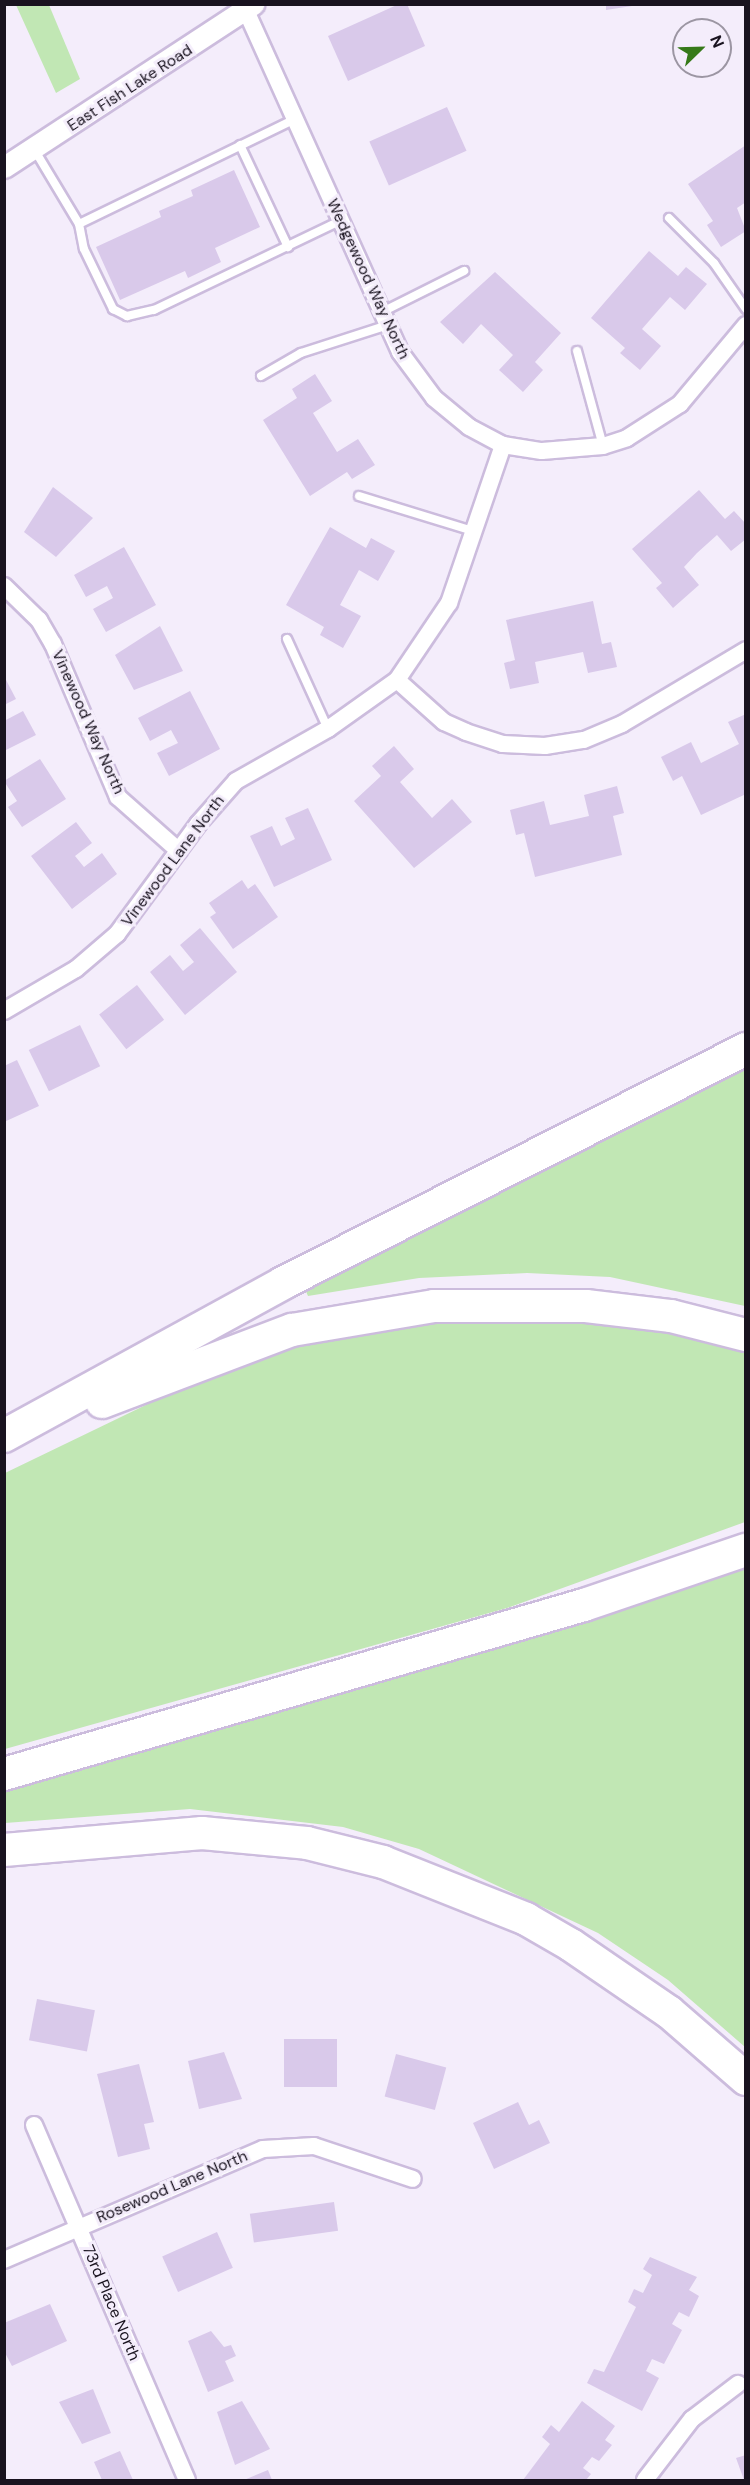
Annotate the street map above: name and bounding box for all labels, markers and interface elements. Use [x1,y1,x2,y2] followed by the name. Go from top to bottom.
[672,18,732,78] north arrow
[705,32,729,51] text: N
[64,40,196,136] street label: East Fish Lake Road
[322,196,414,362] street label: Wedgewood Way North
[48,647,128,797] street label: Vinewood Way North
[117,792,229,930] street label: Vinewood Lane North
[94,2146,250,2228] street label: Rosewood Lane North
[78,2242,144,2364] street label: 73rd Place North

